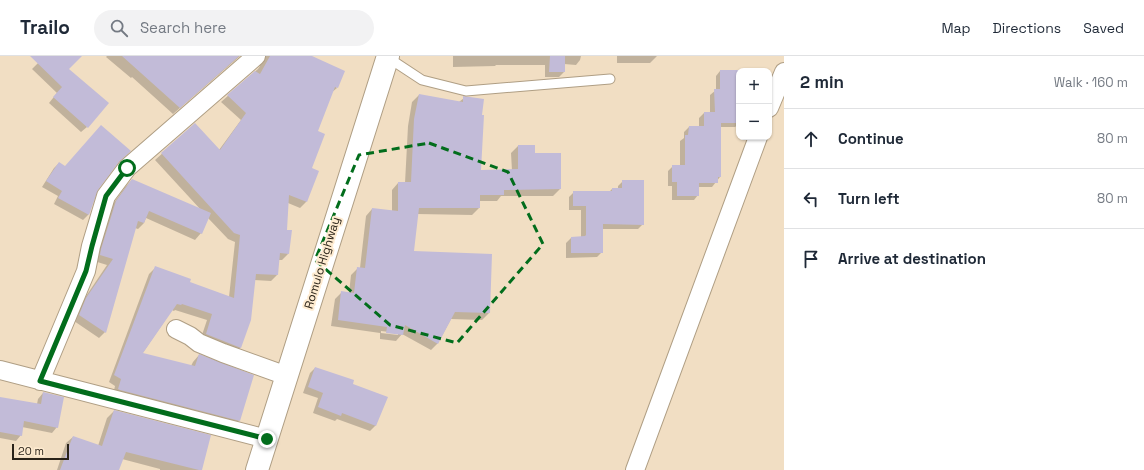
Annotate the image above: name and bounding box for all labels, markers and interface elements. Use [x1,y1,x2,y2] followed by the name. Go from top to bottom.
[94,10,374,46] search box
[20,15,70,40] text: Trailo
[108,17,130,39] icon: search
[140,18,226,37] text: Search here
[941,19,971,37] text: Map
[993,19,1061,37] text: Directions
[1083,19,1124,37] text: Saved
[736,68,772,140] map controls
[736,68,772,104] button: +
[800,71,844,93] text: 2 min
[1054,74,1128,91] text: Walk · 160 m
[736,104,772,140] button: −
[800,128,822,150] icon: ahead
[838,129,904,148] text: Continue
[1097,130,1128,147] text: 80 m
[118,159,136,177] route start
[800,188,822,210] icon: left
[838,189,900,208] text: Turn left
[1097,190,1128,207] text: 80 m
[300,215,344,311] street label: Romulo Highway
[800,248,822,270] icon: arrive
[838,249,986,268] text: Arrive at destination
[258,430,276,448] route end
[12,442,69,461] scale bar
[18,444,44,458] text: 20 m

